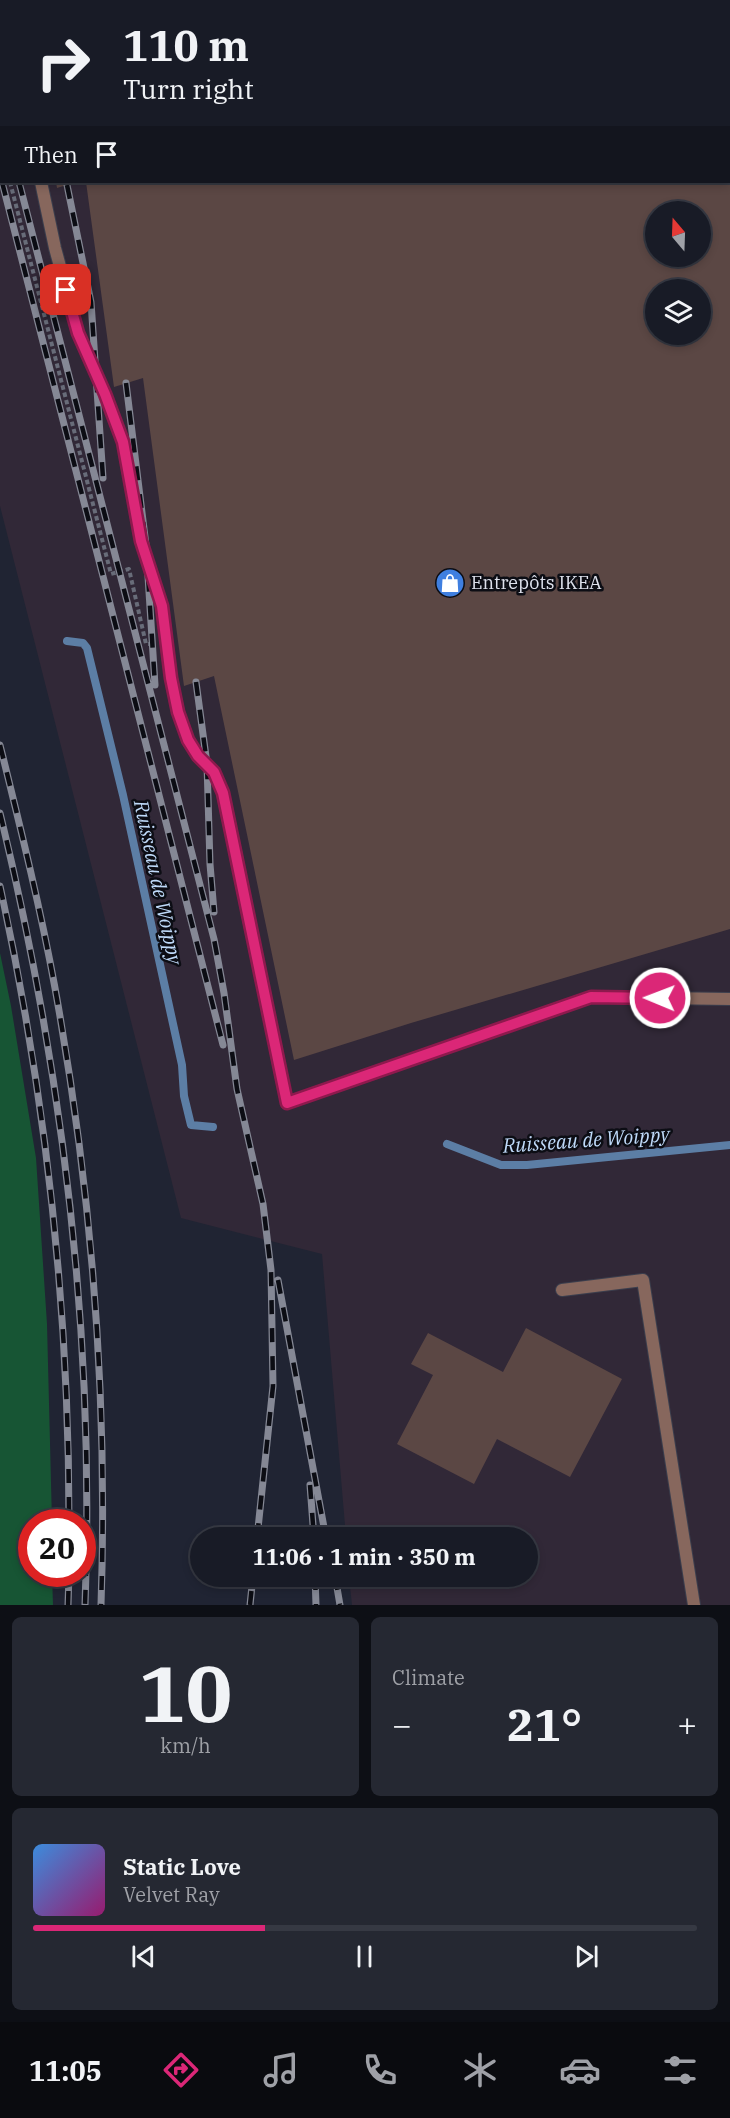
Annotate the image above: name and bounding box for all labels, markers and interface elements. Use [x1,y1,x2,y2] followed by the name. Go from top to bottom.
[123,18,249,73] text: 110 m
[24,24,102,102] icon: right
[123,71,254,106] text: Turn right
[90,138,123,171] icon: arrive
[24,140,78,169] text: Then
[645,201,711,267] north arrow
[645,201,711,345] map controls
[40,264,91,315] pin
[49,273,82,306] icon: arrive
[645,279,711,345] button: layers
[434,567,466,599] shop icon: Entrepôts IKEA
[471,571,602,594] place label: Entrepôts IKEA
[128,796,189,968] water label: Ruisseau de Woippy
[628,966,692,1030] position arrow
[501,1120,672,1159] water label: Ruisseau de Woippy
[18,1509,96,1587] speed limit sign: 20
[252,1542,476,1571] text: 11:06 · 1 min · 350 m
[139,1642,232,1743] text: 10
[392,1664,465,1691] text: Climate
[507,1695,582,1753] text: 21°
[392,1703,412,1746] text: −
[677,1703,697,1746] text: +
[160,1732,211,1759] text: km/h
[123,1852,241,1881] text: Static Love
[123,1881,220,1908] text: Velvet Ray
[127,1940,160,1973] icon: previous
[348,1940,381,1973] icon: pause
[570,1940,603,1973] icon: next
[160,2049,202,2091] icon: directions
[260,2049,302,2091] icon: music
[359,2049,401,2091] icon: phone
[459,2049,501,2091] icon: climate
[559,2049,601,2091] icon: car
[659,2049,701,2091] icon: filters
[29,2053,102,2088] text: 11:05

